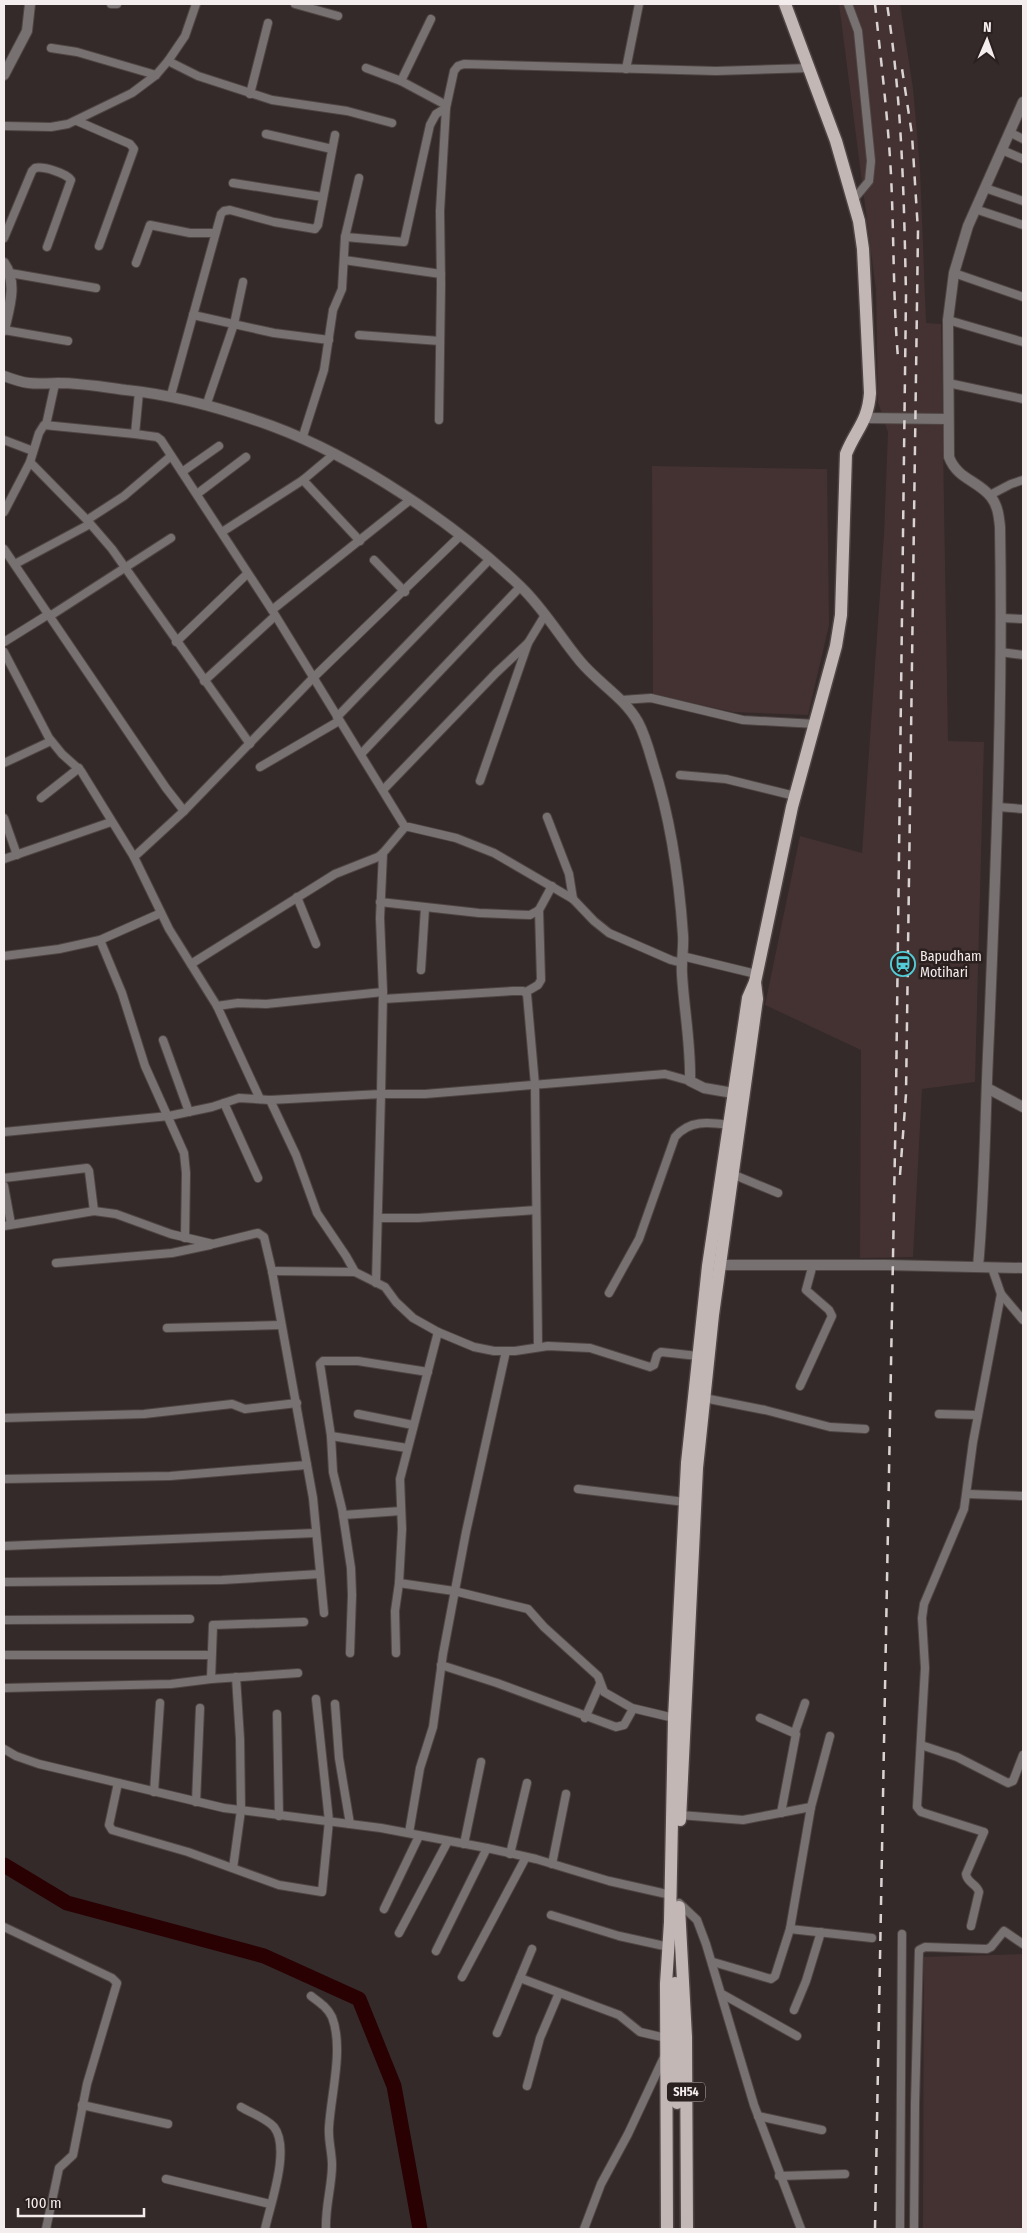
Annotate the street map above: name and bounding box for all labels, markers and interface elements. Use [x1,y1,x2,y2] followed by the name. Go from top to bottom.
[962,15,1012,65] north arrow
[983,19,992,36] text: N
[920,948,982,981] place label: Bapudham Motihari
[890,951,916,977] station icon: Bapudham Motihari
[667,2082,705,2102] road number: SH54
[18,2186,144,2218] scale bar
[25,2194,62,2212] text: 100 m

